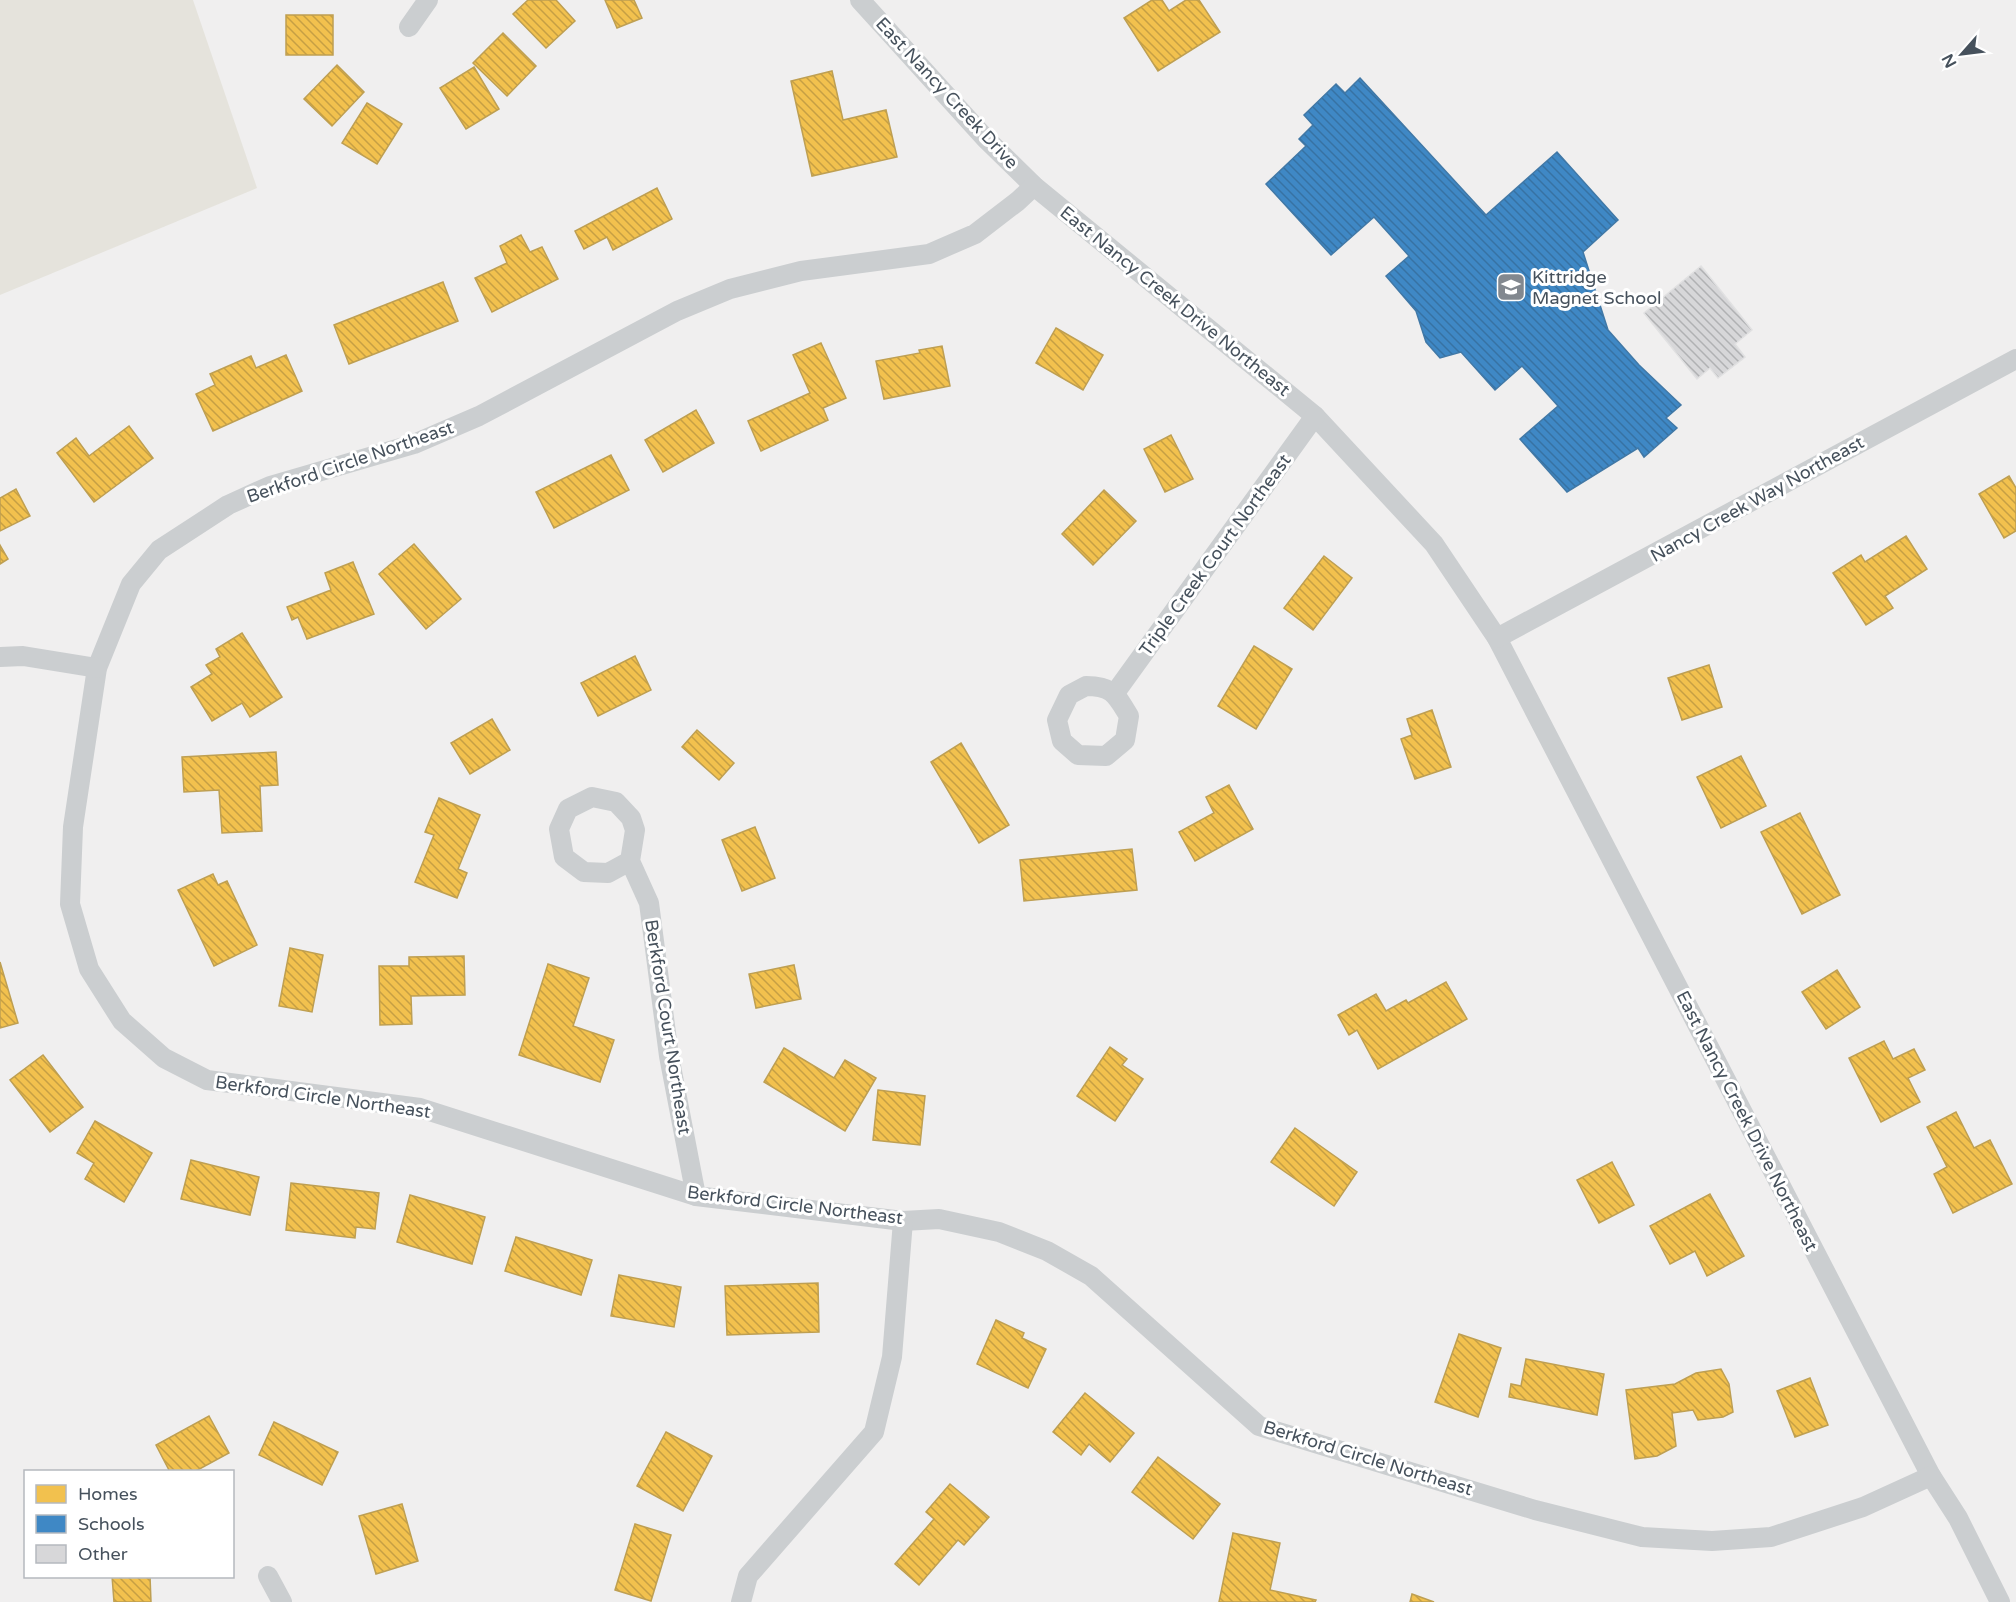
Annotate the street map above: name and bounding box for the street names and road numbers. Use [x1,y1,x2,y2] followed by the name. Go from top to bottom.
[871,13,1023,173] street label: East Nancy Creek Drive
[1056,201,1295,401] street label: East Nancy Creek Drive Northeast
[244,416,456,508] street label: Berkford Circle Northeast
[1646,431,1868,567] street label: Nancy Creek Way Northeast
[1134,450,1296,660] street label: Triple Creek Court Northeast
[640,918,696,1136] street label: Berkford Court Northeast
[1671,987,1823,1255] street label: East Nancy Creek Drive Northeast
[214,1071,432,1123] street label: Berkford Circle Northeast
[686,1181,904,1229] street label: Berkford Circle Northeast
[1261,1416,1475,1500] street label: Berkford Circle Northeast

